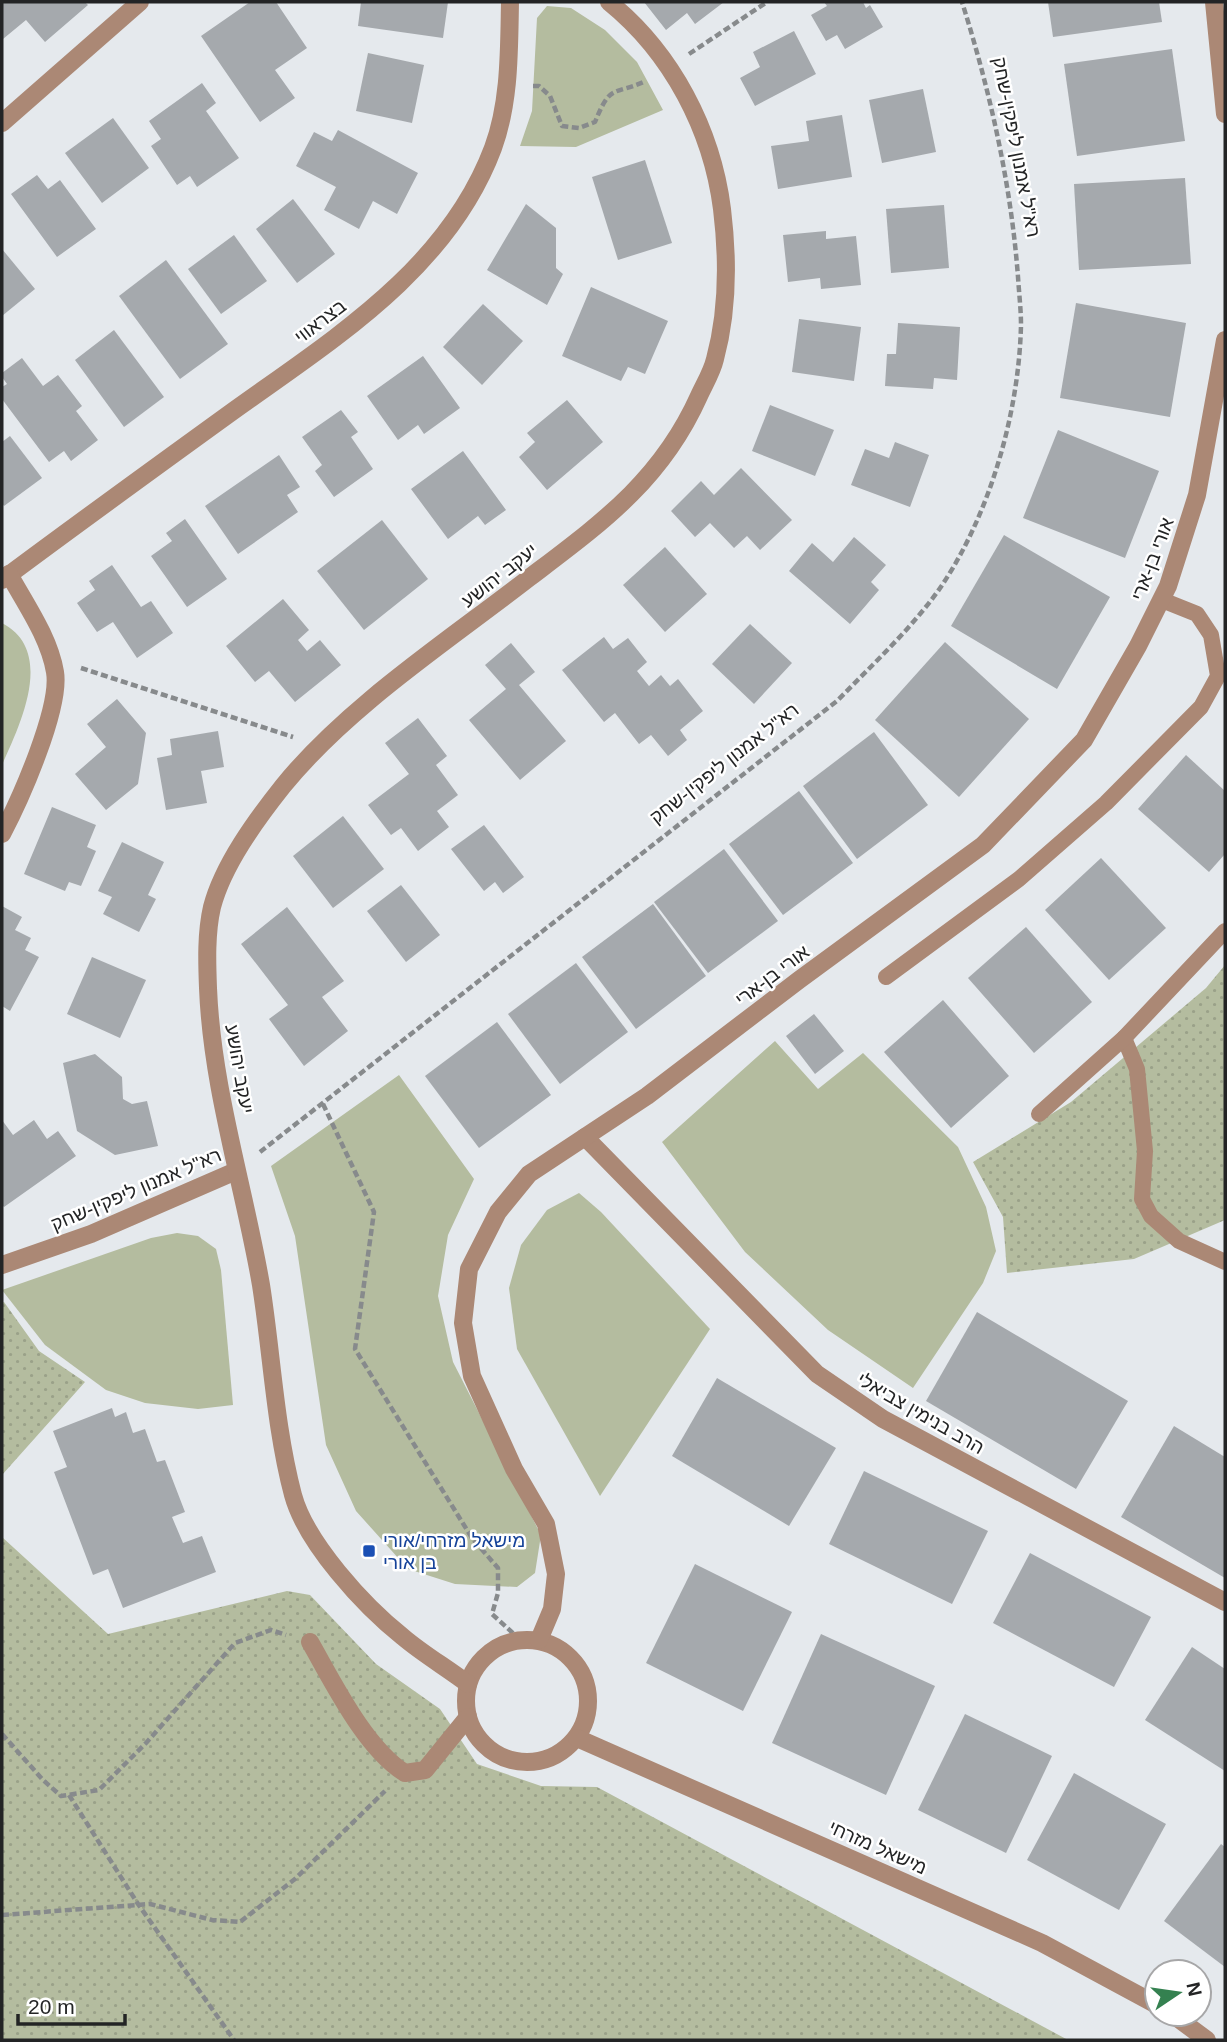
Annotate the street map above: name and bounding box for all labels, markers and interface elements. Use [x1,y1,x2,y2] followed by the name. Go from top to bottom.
[989,55,1044,239] street label: רא"ל אמנון ליפקין-שחק
[291,295,350,347] street label: בצראווי
[1127,515,1178,603] street label: אורי בן-ארי
[457,539,541,611] street label: יעקב יהושע
[646,699,803,828] street label: רא"ל אמנון ליפקין-שחק
[731,941,813,1010] street label: אורי בן-ארי
[221,1023,258,1115] street label: יעקב יהושע
[48,1144,224,1235] street label: רא"ל אמנון ליפקין-שחק
[854,1369,988,1458] street label: הרב בנימין צביאלי
[383,1530,525,1573] place label: מישאל מזרחי/אורי בן אורי
[361,1543,377,1559] marker: מישאל מזרחי/אורי בן אורי
[826,1817,930,1878] street label: מישאל מזרחי
[1143,1958,1213,2028] north arrow
[1182,1980,1206,1998] text: N
[18,1982,124,2026] scale bar
[28,1995,75,2018] text: 20 m

